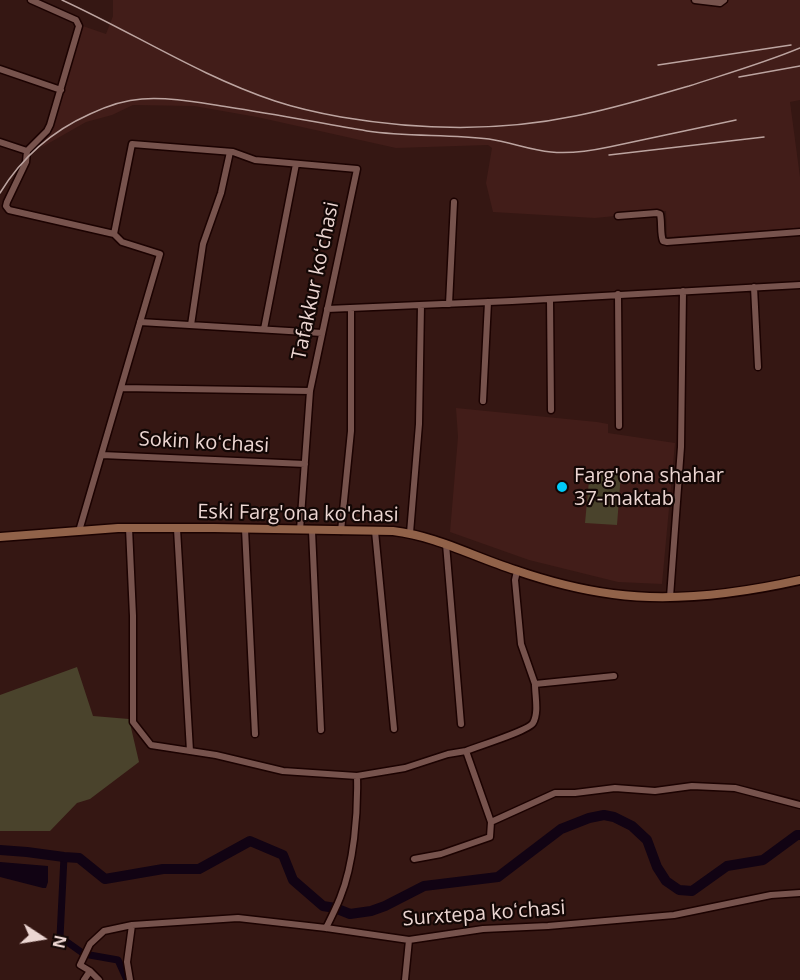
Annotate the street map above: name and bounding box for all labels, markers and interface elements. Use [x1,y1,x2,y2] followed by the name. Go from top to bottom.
[288,200,344,362] street label: Tafakkur koʻchasi
[138,428,270,458] street label: Sokin koʻchasi
[574,464,724,511] place label: Farg'ona shahar 37-maktab
[555,480,569,494] marker: Farg'ona shahar 37-maktab
[197,500,399,528] street label: Eski Farg'ona ko'chasi
[402,896,566,932] street label: Surxtepa koʻchasi
[12,908,72,968] north arrow
[47,933,72,950] text: N

